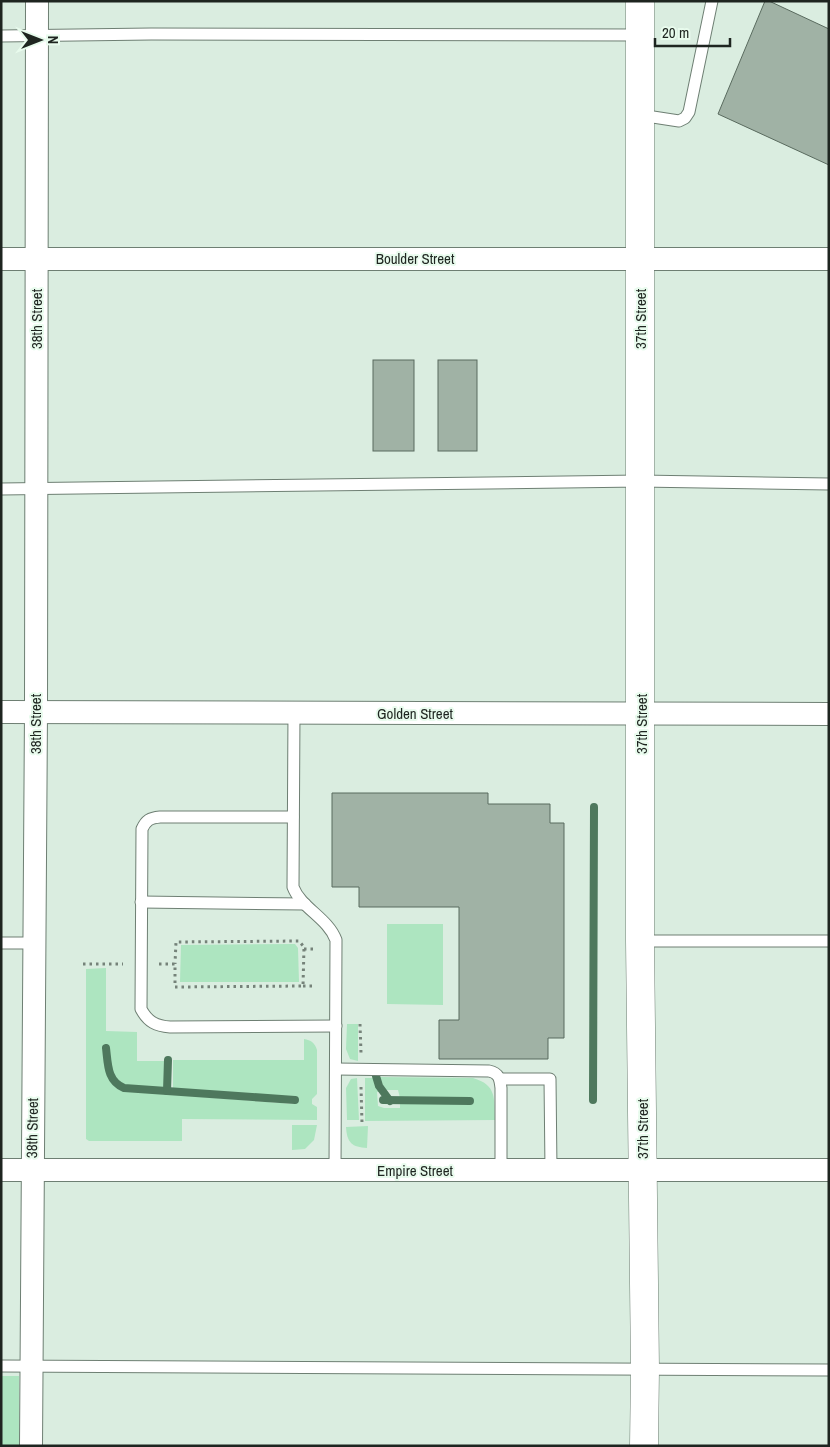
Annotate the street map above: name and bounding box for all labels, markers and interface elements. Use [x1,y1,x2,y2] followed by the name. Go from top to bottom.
[15,15,65,65] north arrow
[655,15,730,47] scale bar
[662,22,689,43] text: 20 m
[44,36,62,44] text: N
[376,248,455,269] street label: Boulder Street
[26,288,47,349] street label: 38th Street
[630,288,651,349] street label: 37th Street
[25,693,46,754] street label: 38th Street
[631,693,652,754] street label: 37th Street
[377,703,454,724] street label: Golden Street
[21,1097,43,1158] street label: 38th Street
[632,1098,653,1159] street label: 37th Street
[377,1160,454,1181] street label: Empire Street

